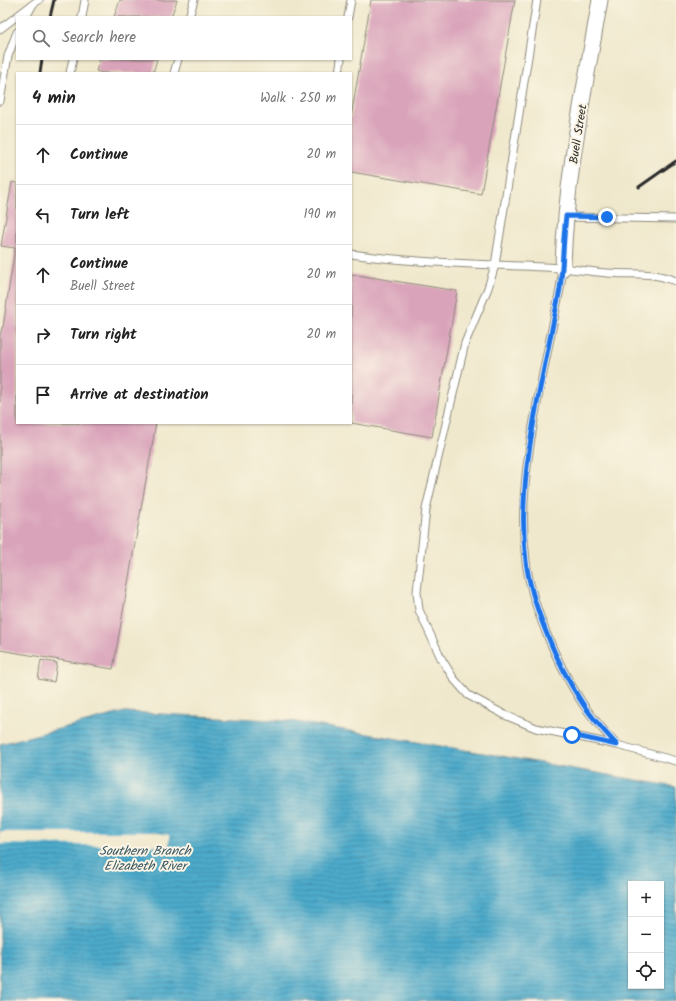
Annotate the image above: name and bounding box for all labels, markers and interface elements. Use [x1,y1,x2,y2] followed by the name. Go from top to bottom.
[16,16,352,60] search box
[62,26,136,50] text: Search here
[30,27,52,49] icon: search
[32,85,76,112] text: 4 min
[260,88,336,109] text: Walk · 250 m
[564,103,593,165] street label: Buell Street
[70,143,128,167] text: Continue
[32,144,54,166] icon: ahead
[306,144,336,165] text: 20 m
[70,203,130,227] text: Turn left
[32,204,54,226] icon: left
[304,204,336,225] text: 190 m
[598,208,616,226] route end
[70,252,128,276] text: Continue
[32,264,54,286] icon: ahead
[306,264,336,285] text: 20 m
[70,276,135,297] text: Buell Street
[70,323,137,347] text: Turn right
[32,324,54,346] icon: right
[306,324,336,345] text: 20 m
[70,383,209,407] text: Arrive at destination
[32,384,54,406] icon: arrive
[563,726,581,744] route start
[99,841,192,877] water label: Southern Branch Elizabeth River
[628,881,664,989] map controls
[628,881,664,917] button: +
[628,917,664,953] button: −
[628,953,664,989] button: locate

